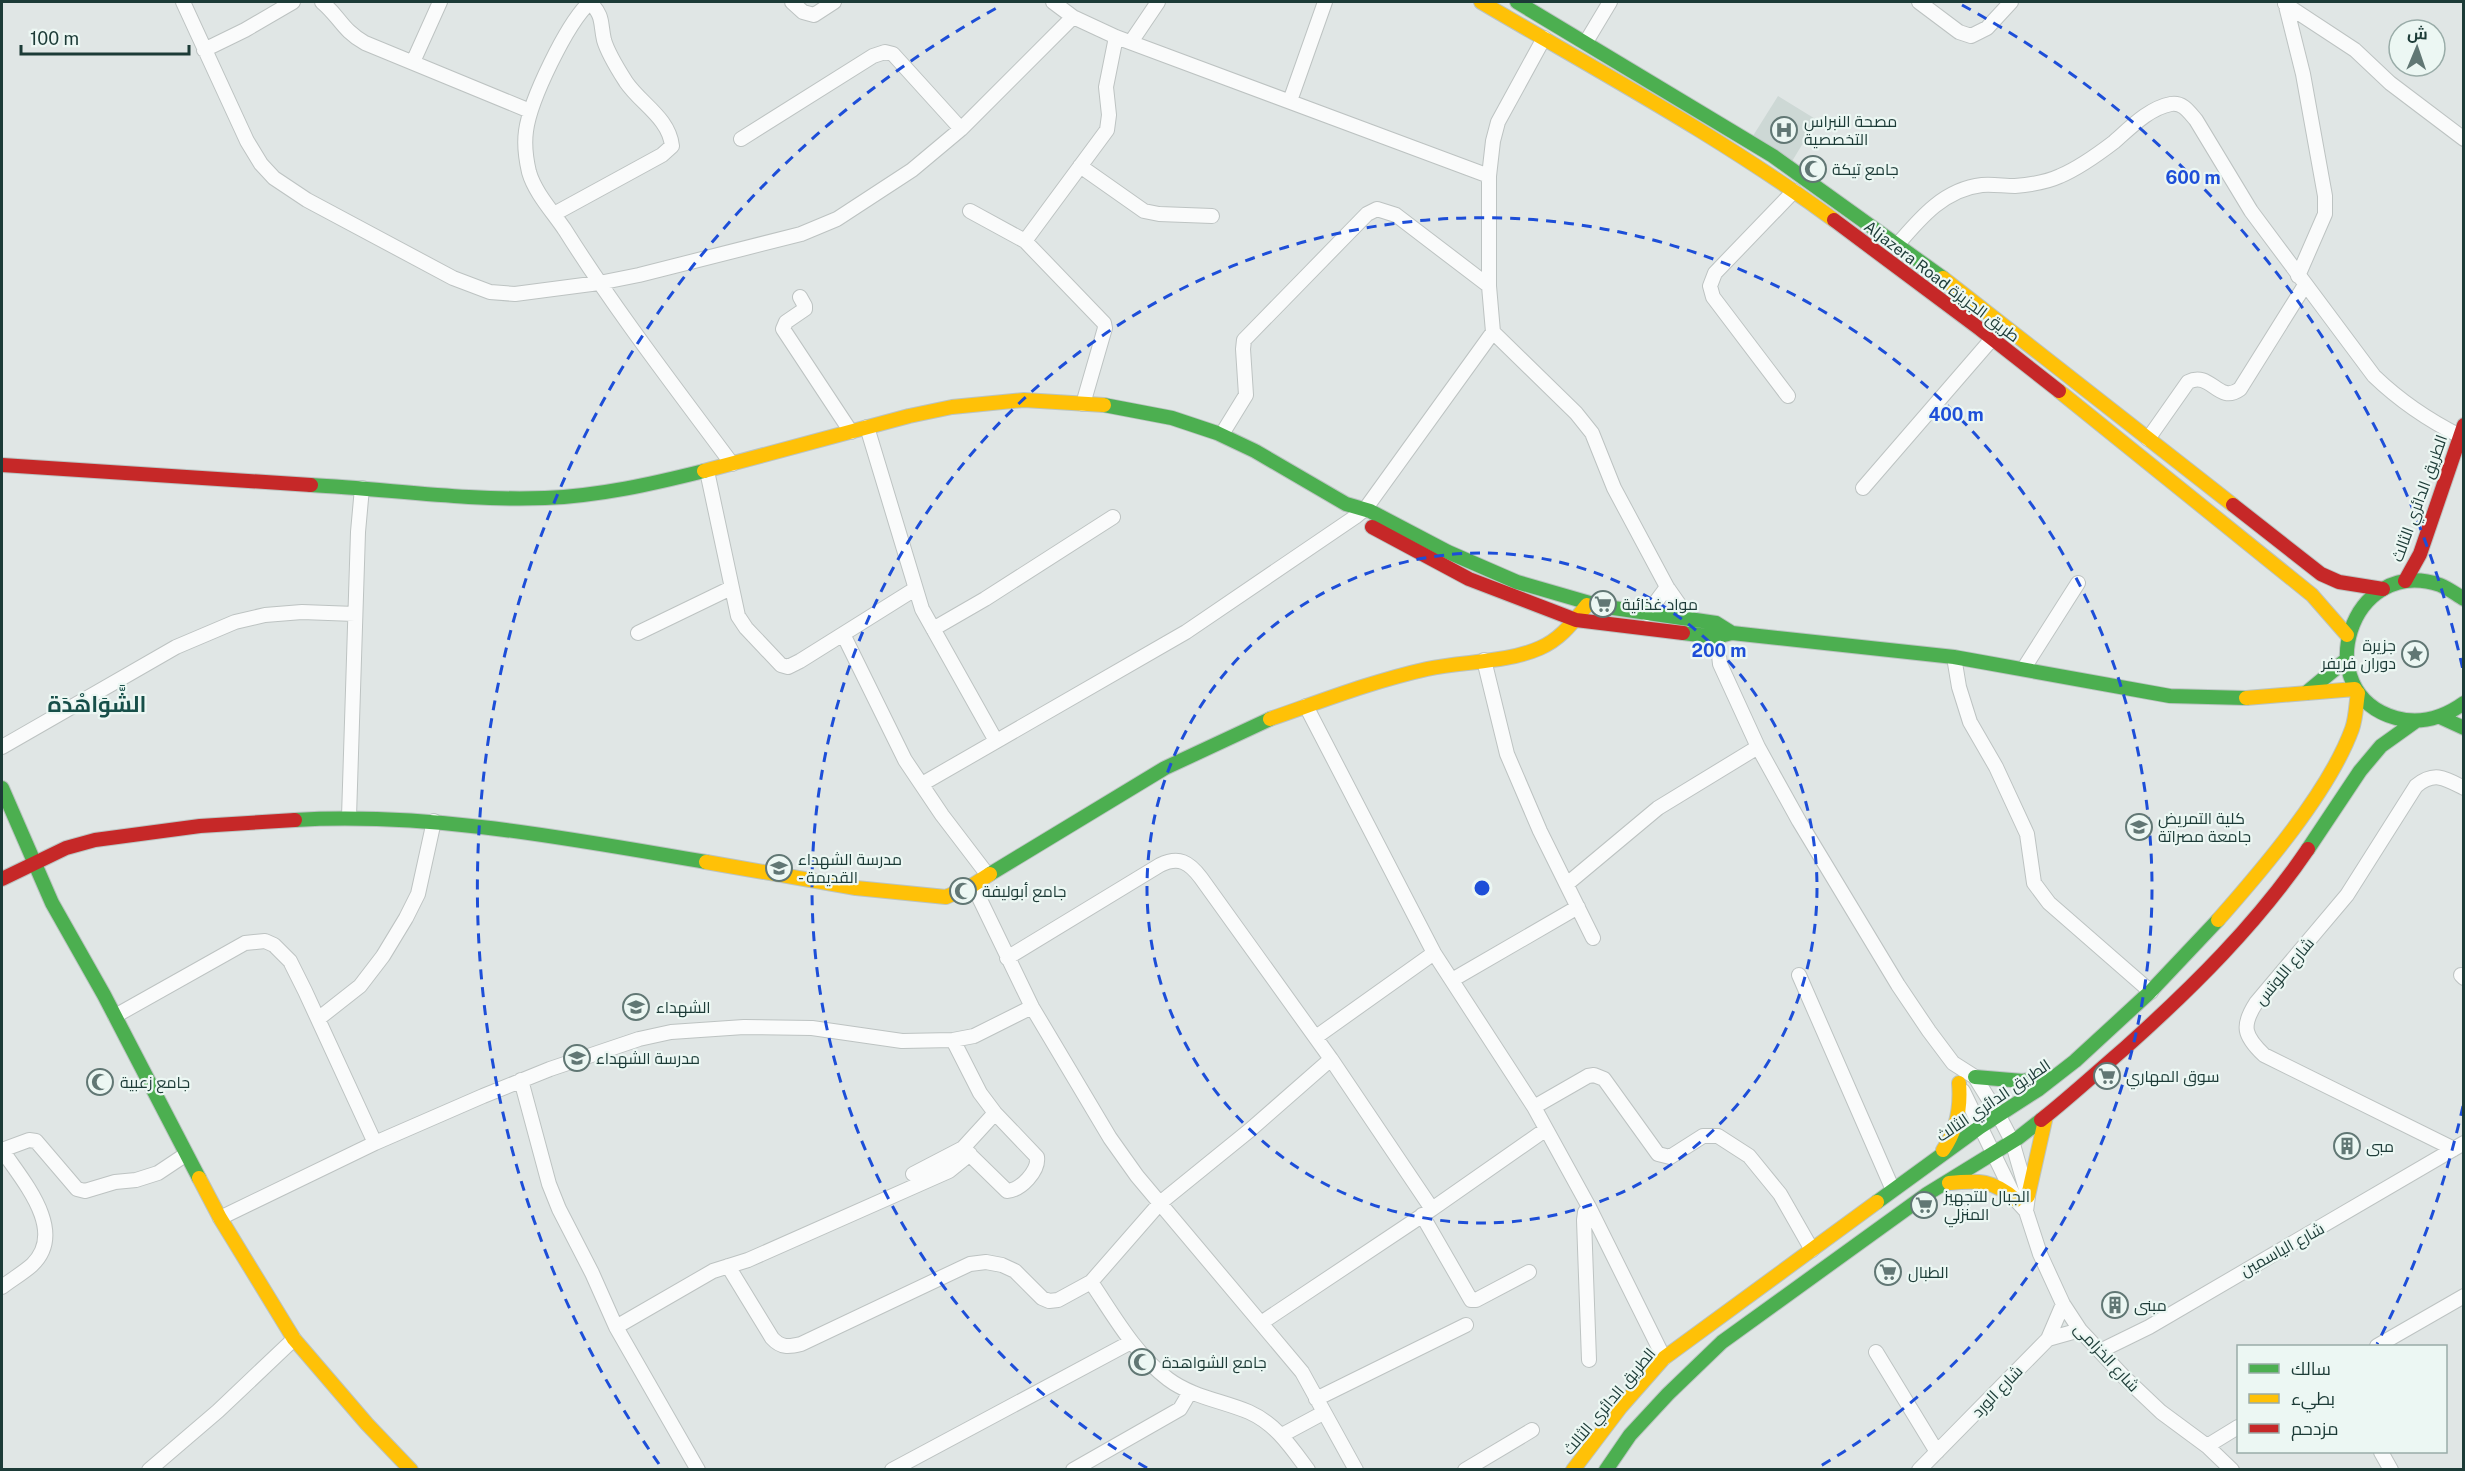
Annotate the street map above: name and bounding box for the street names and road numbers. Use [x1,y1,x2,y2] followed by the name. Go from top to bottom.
[1860,217,2023,347] street label: Aljazera Road طريق الجزيزة
[2388,432,2455,566] street label: الطريق الدائري الثالث
[2251,934,2320,1010] street label: شارع اللوتس
[1933,1055,2056,1149] street label: الطريق الدائري الثالث
[2237,1219,2328,1282] street label: شارع الياسمين
[2069,1319,2143,1397] street label: شارع الخزامى
[1559,1344,1663,1461] street label: الطريق الدائري الثالث
[1968,1361,2028,1423] street label: شارع الورد

